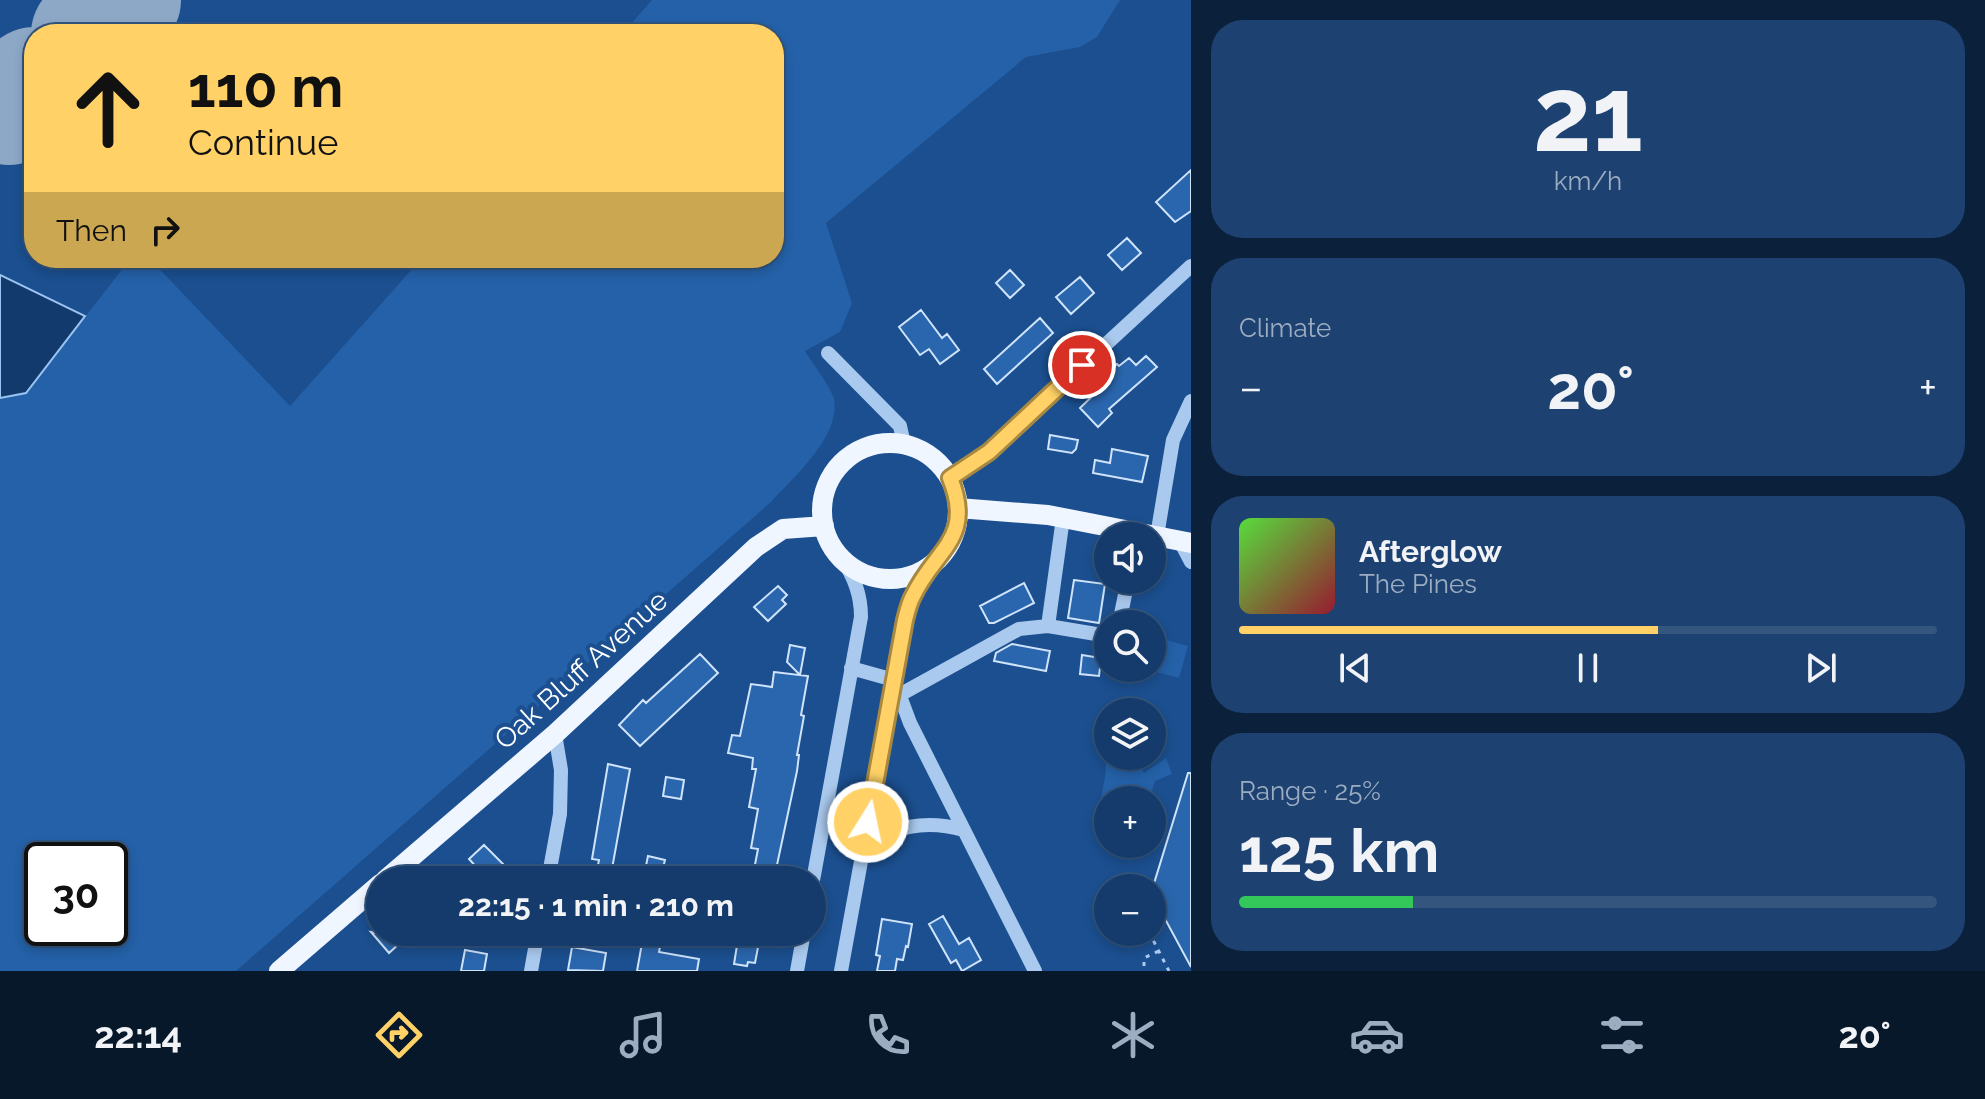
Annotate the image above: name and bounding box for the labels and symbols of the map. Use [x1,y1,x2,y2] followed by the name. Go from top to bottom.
[1048,331,1116,399] pin
[488,584,674,756] street label: Oak Bluff Avenue
[826,780,910,864] position arrow
[24,842,128,946] speed limit sign: 30

